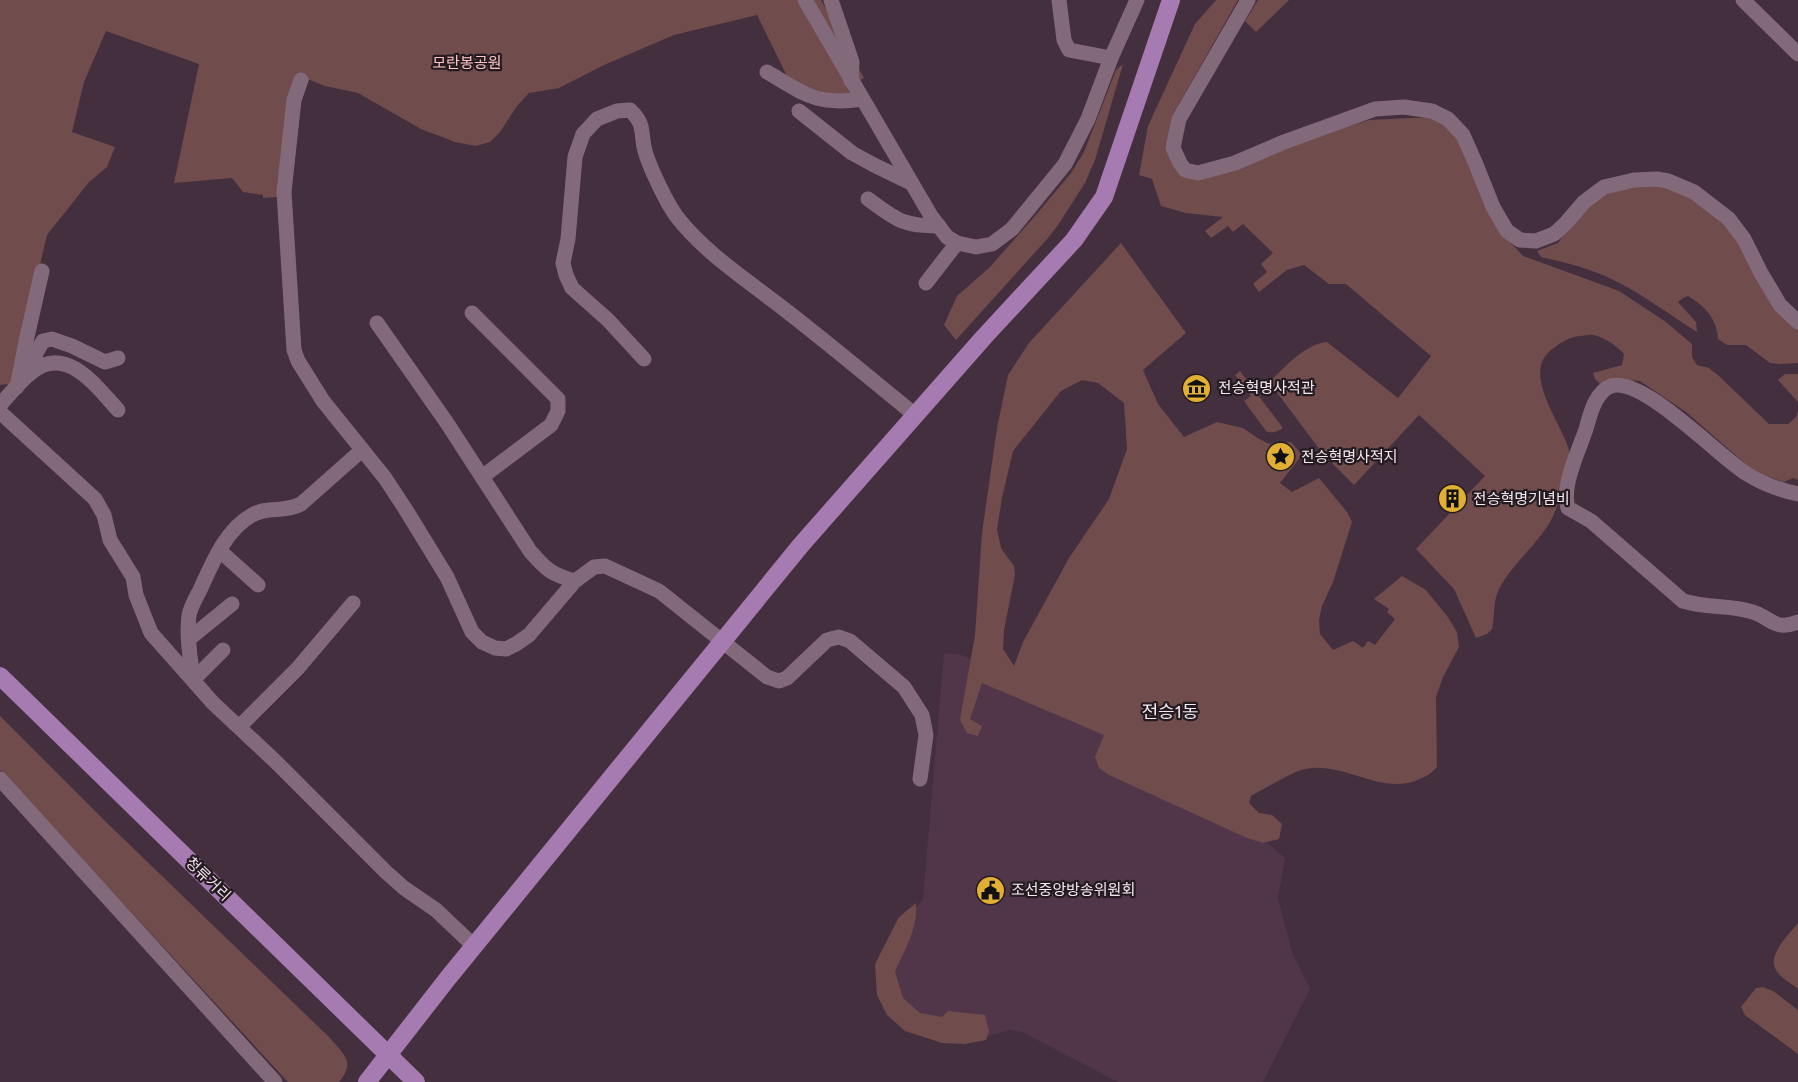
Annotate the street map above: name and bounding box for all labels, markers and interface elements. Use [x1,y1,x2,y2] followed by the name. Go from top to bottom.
[432,54,502,72] park label: 모란봉공원
[1181,372,1213,404] museum icon: 전승혁명사적관
[1218,379,1315,397] place label: 전승혁명사적관
[1264,441,1296,473] place icon: 전승혁명사적지
[1301,448,1398,466] place label: 전승혁명사적지
[1436,483,1468,515] building icon: 전승혁명기념비
[1473,490,1570,508] place label: 전승혁명기념비
[1141,701,1199,723] district label: 전승1동
[182,853,234,905] street label: 청류거리
[974,874,1006,906] public building icon: 조선중앙방송위원회
[1011,881,1135,899] place label: 조선중앙방송위원회

